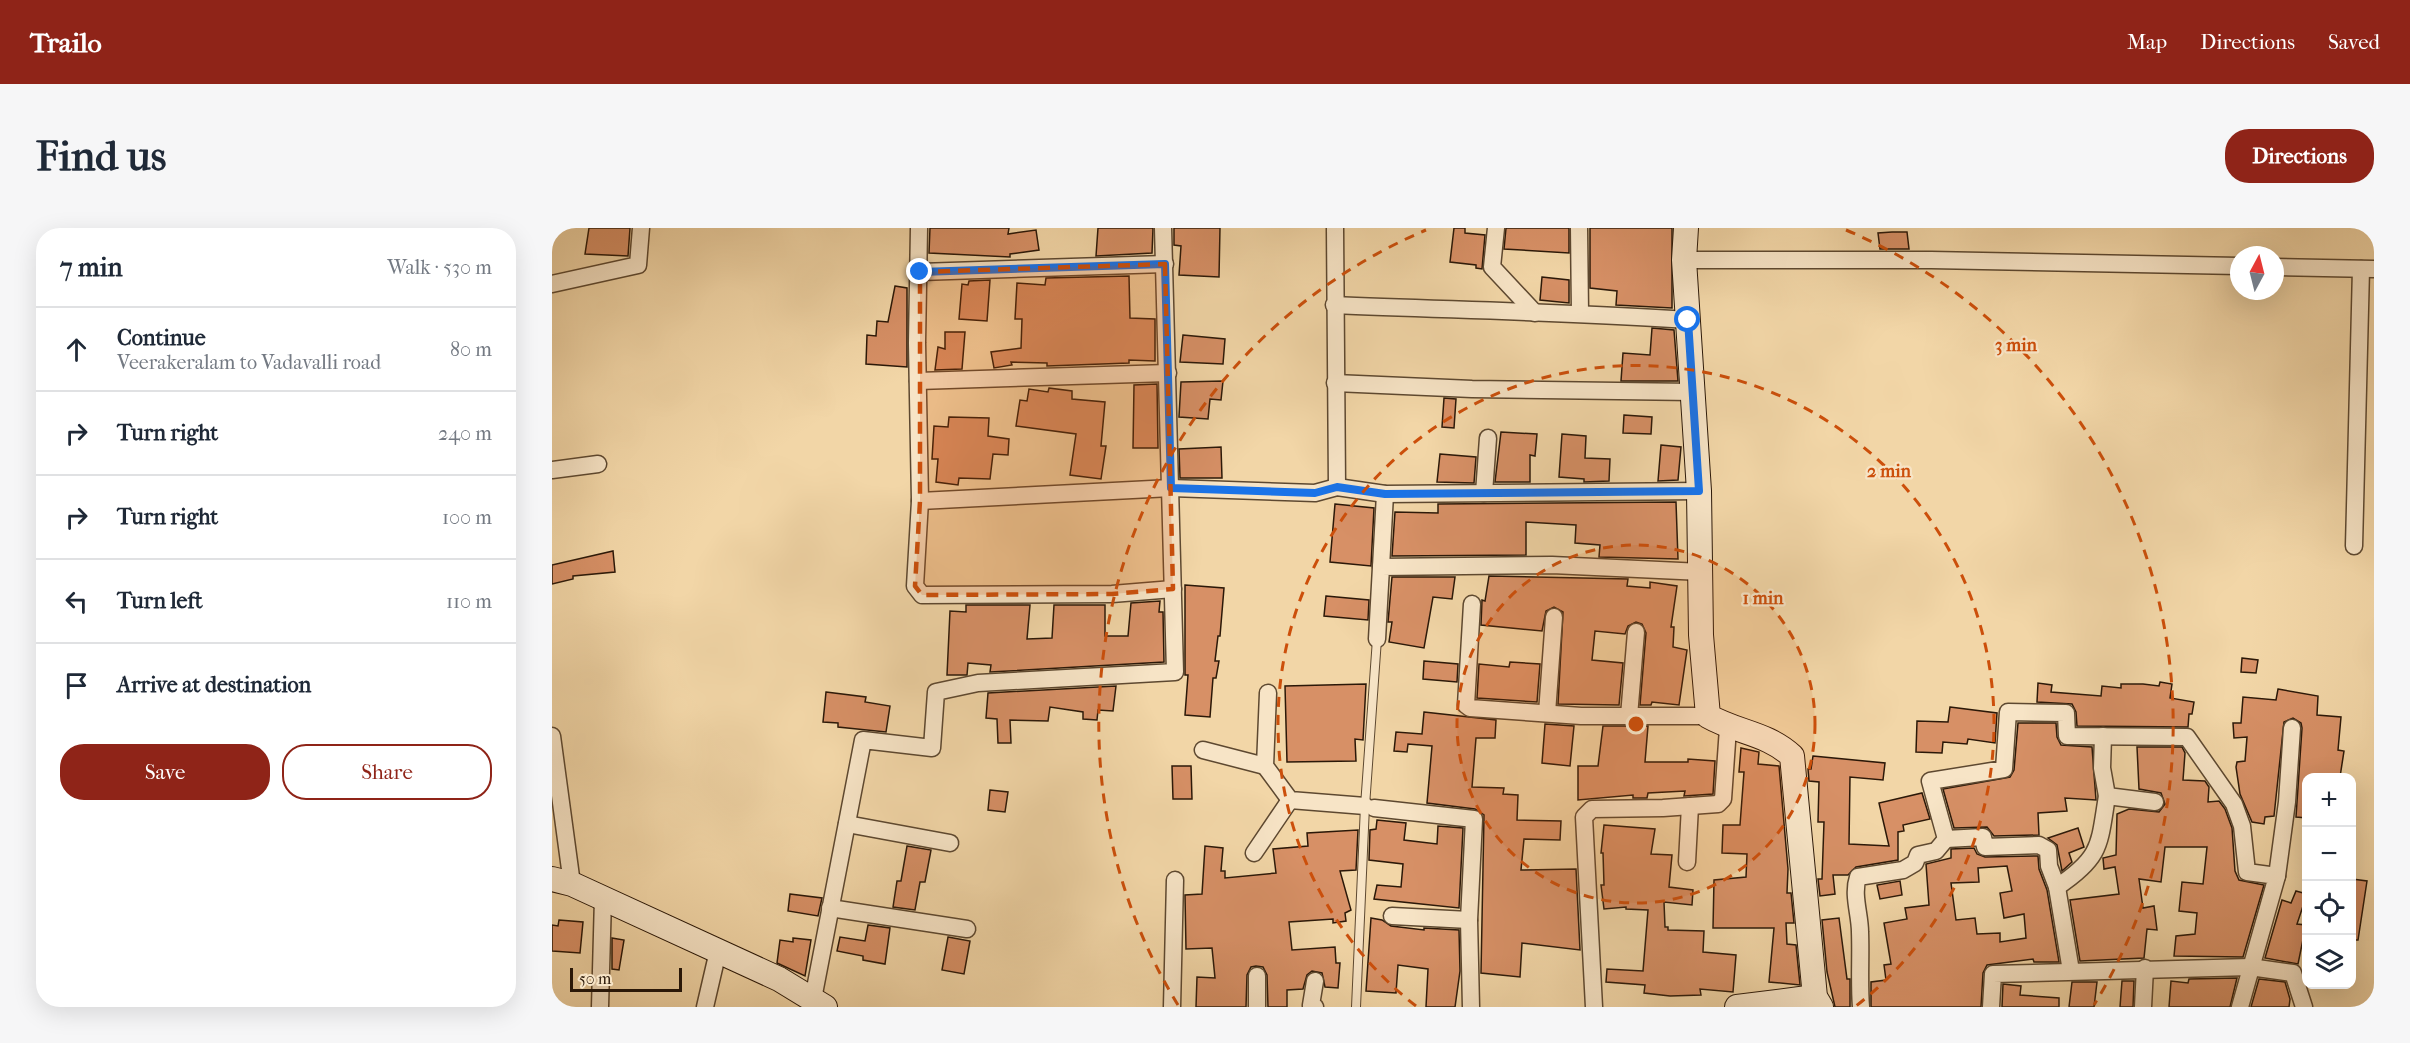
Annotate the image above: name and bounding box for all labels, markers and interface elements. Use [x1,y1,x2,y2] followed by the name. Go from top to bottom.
[30,26,102,59] text: Trailo
[2127,30,2167,54] text: Map
[2200,30,2295,54] text: Directions
[2328,30,2380,54] text: Saved
[2225,129,2374,183] button: Directions
[36,132,166,181] text: Find us
[2230,246,2284,300] north arrow
[60,252,123,283] text: 7 min
[387,256,492,279] text: Walk · 530 m
[906,258,932,284] route end
[1674,306,1700,332] route start
[117,325,206,351] text: Continue
[60,333,93,366] icon: ahead
[1995,335,2038,356] text: 3 min
[450,338,492,361] text: 80 m
[117,351,381,374] text: Veerakeralam to Vadavalli road
[60,417,93,450] icon: right
[117,420,218,446] text: Turn right
[438,422,492,445] text: 240 m
[1867,461,1911,482] text: 2 min
[60,501,93,534] icon: right
[117,504,218,530] text: Turn right
[442,506,492,529] text: 100 m
[60,585,93,618] icon: left
[117,588,203,614] text: Turn left
[1742,588,1784,609] text: 1 min
[446,590,492,613] text: 110 m
[60,669,93,702] icon: arrive
[117,672,311,698] text: Arrive at destination
[1626,714,1646,734] centre of rings
[60,744,270,800] button: Save
[282,744,492,800] button: Share
[2302,773,2356,989] map controls
[2302,773,2356,827] button: +
[2302,827,2356,881] button: −
[2302,881,2356,935] button: locate
[2302,935,2356,989] button: layers
[570,965,682,992] scale bar
[579,969,611,988] text: 50 m

